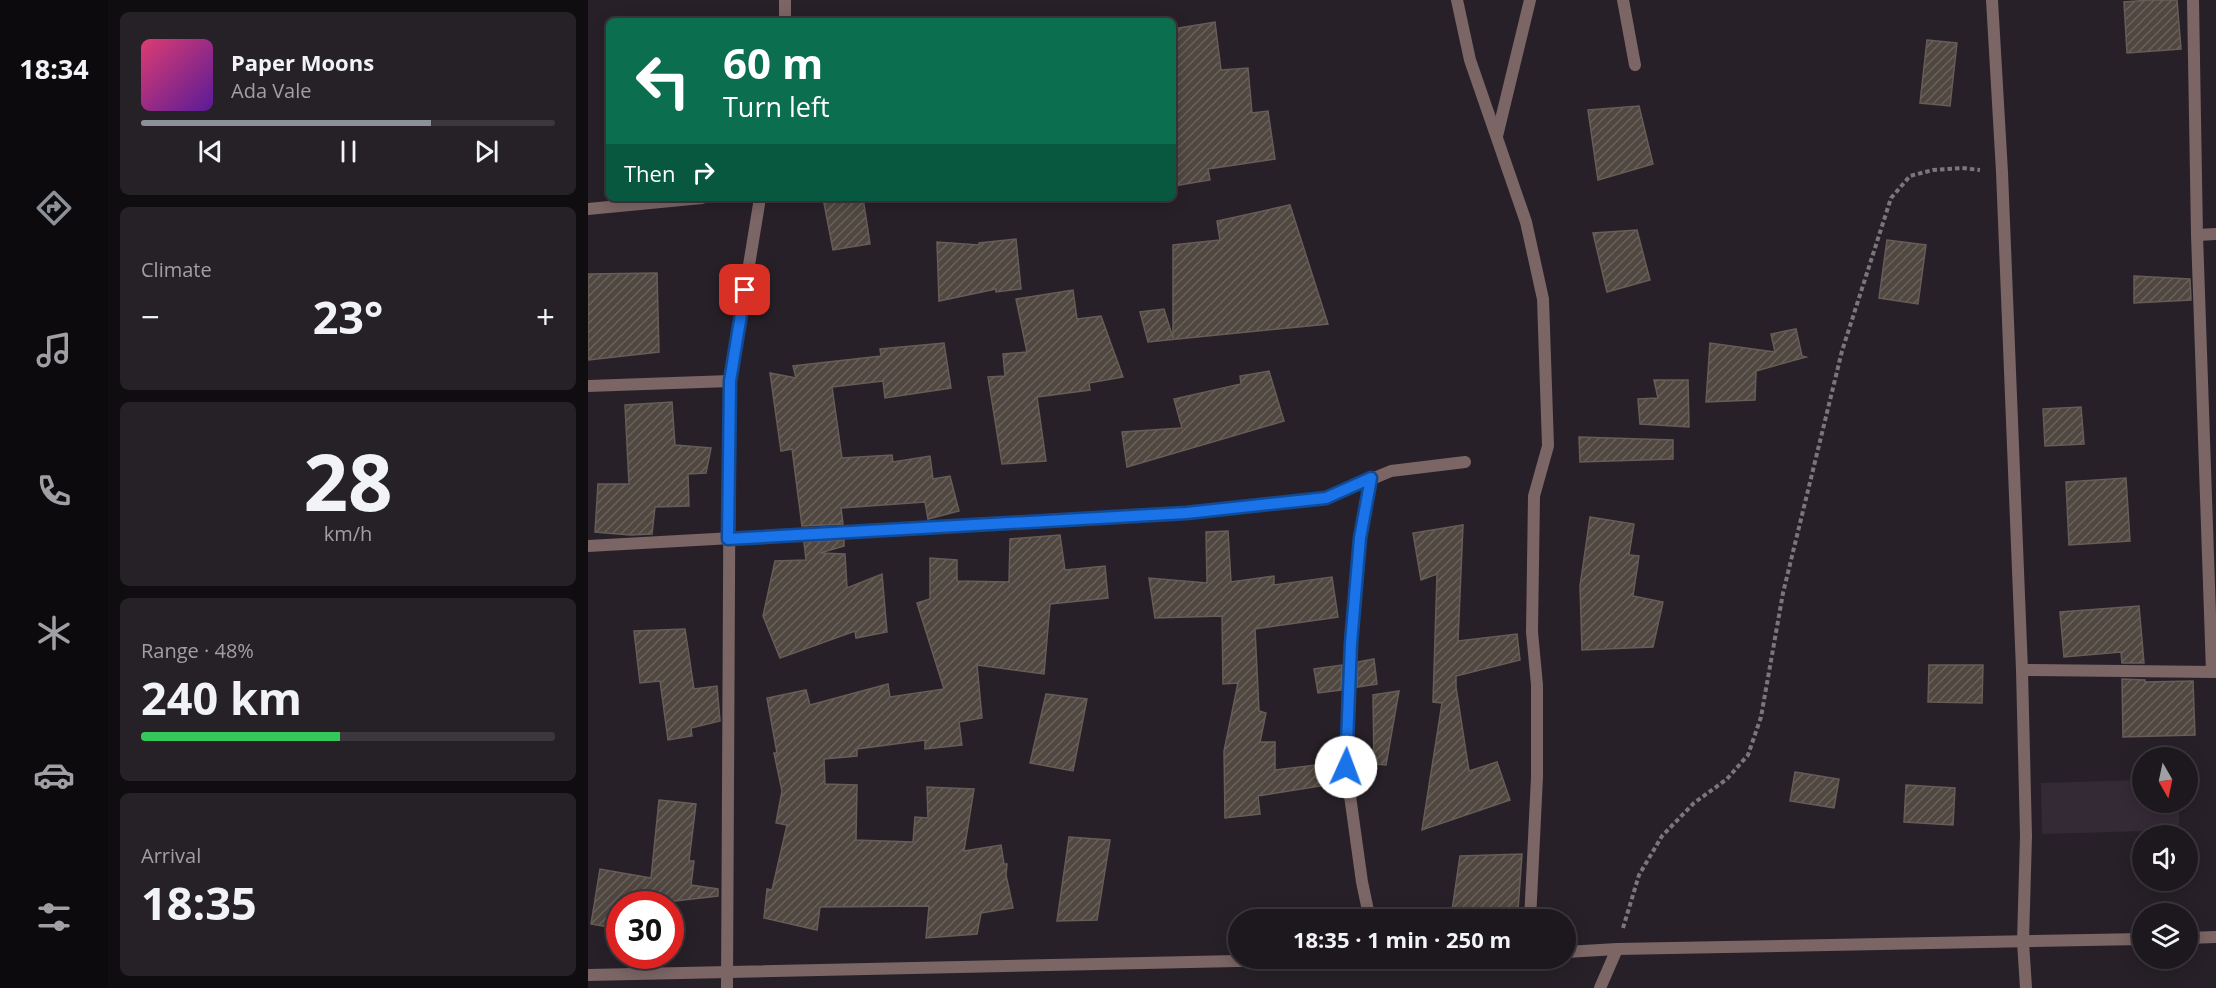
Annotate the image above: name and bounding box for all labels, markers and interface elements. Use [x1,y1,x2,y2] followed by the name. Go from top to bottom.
[723,34,823,91] text: 60 m
[624,42,702,120] icon: left
[231,47,374,77] text: Paper Moons
[19,50,89,87] text: 18:34
[231,77,312,104] text: Ada Vale
[723,88,830,125] text: Turn left
[194,135,227,168] icon: previous
[332,135,365,168] icon: pause
[470,135,503,168] icon: next
[687,156,720,189] icon: right
[624,158,675,188] text: Then
[33,187,75,229] icon: directions
[141,256,212,283] text: Climate
[719,264,770,315] pin
[728,273,761,306] icon: arrive
[313,286,383,347] text: 23°
[141,294,160,339] text: −
[536,294,555,339] text: +
[33,329,75,371] icon: music
[303,428,393,534] text: 28
[33,470,75,512] icon: phone
[324,520,372,547] text: km/h
[33,612,75,654] icon: climate
[141,637,254,664] text: Range · 48%
[141,667,302,728] text: 240 km
[1314,735,1378,799] position arrow
[2132,747,2198,813] north arrow
[2132,747,2198,969] map controls
[33,754,75,796] icon: car
[2132,825,2198,891] button: sound
[141,842,201,869] text: Arrival
[141,872,257,933] text: 18:35
[606,891,684,969] speed limit sign: 30
[33,896,75,938] icon: filters
[2132,903,2198,969] button: layers
[1293,924,1511,954] text: 18:35 · 1 min · 250 m

